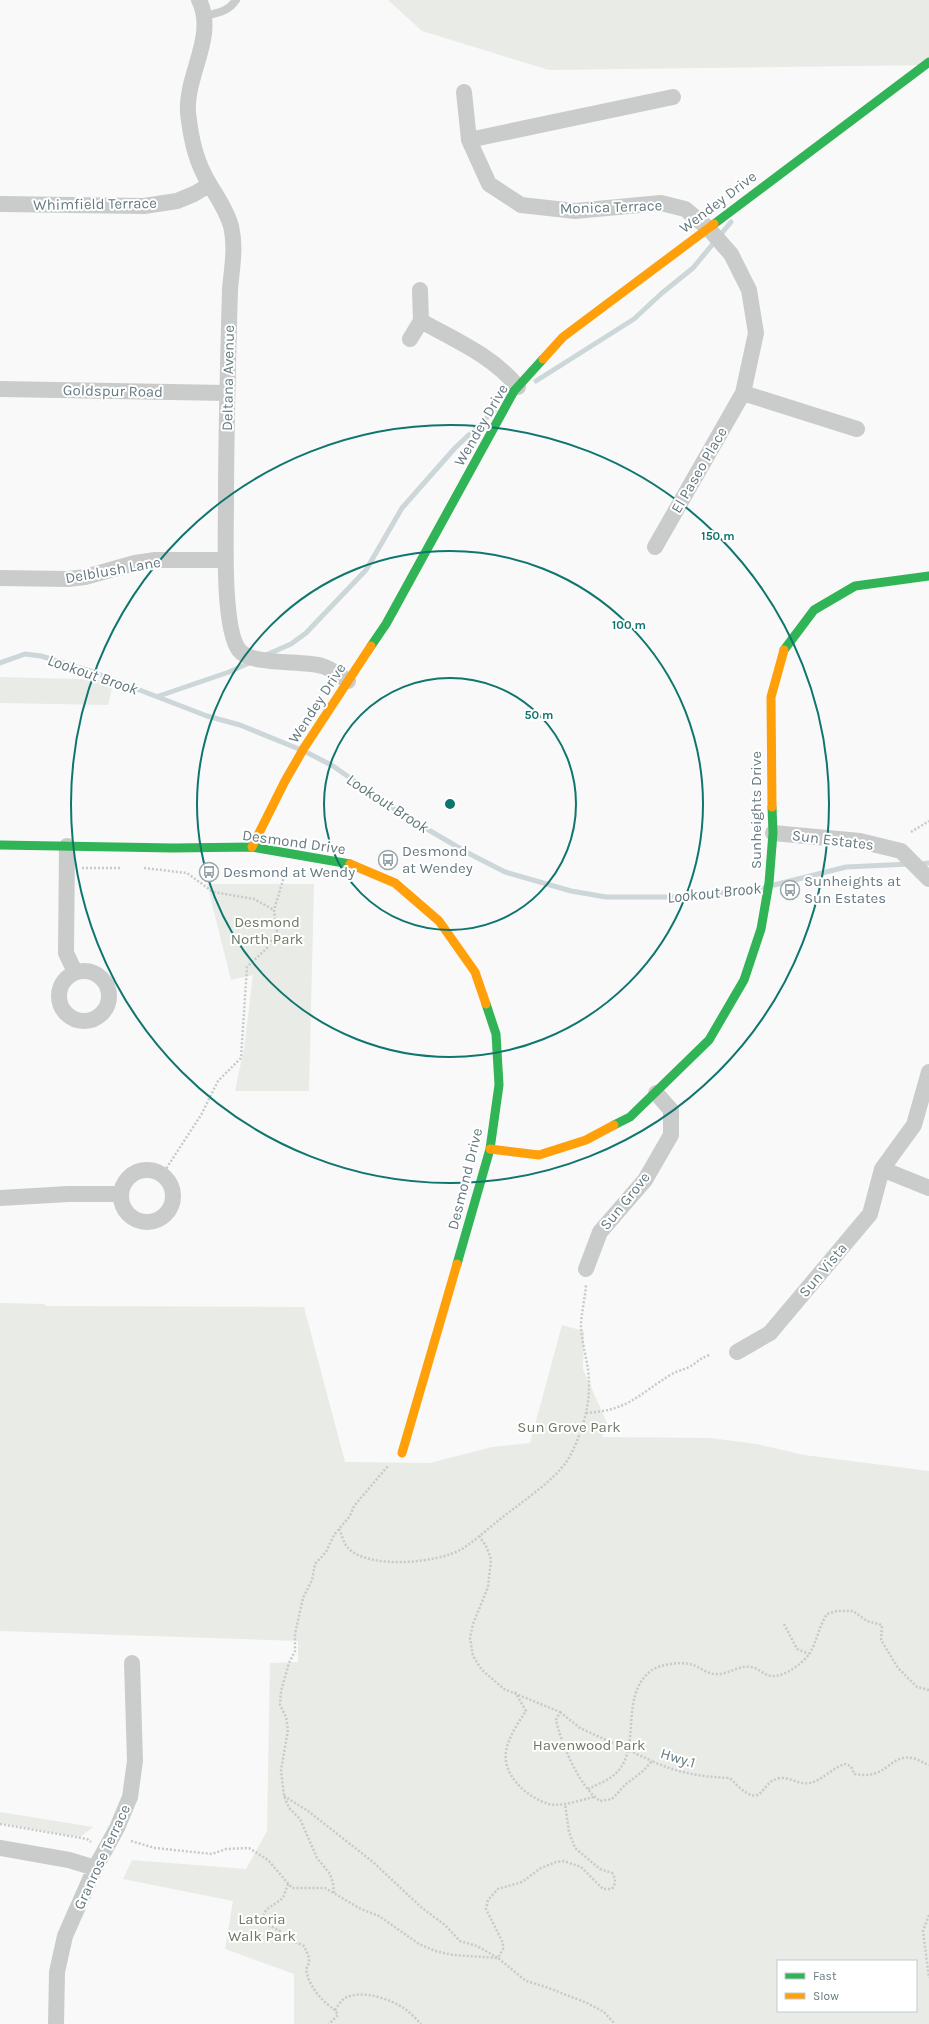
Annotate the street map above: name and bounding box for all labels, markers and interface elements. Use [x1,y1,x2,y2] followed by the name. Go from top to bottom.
[676,167,760,237] street label: Wendey Drive
[33,194,157,214] street label: Whimfield Terrace
[559,196,663,218] street label: Monica Terrace
[218,325,238,431] street label: Deltana Avenue
[63,381,163,401] street label: Goldspur Road
[450,381,512,469] street label: Wendey Drive
[667,424,731,516] street label: El Paseo Place
[701,529,735,543] text: 150 m
[64,553,162,587] street label: Delblush Lane
[612,618,646,632] text: 100 m
[45,650,141,699] water label: Lookout Brook
[284,660,350,746] street label: Wendey Drive
[525,708,554,722] text: 50 m
[747,751,765,869] street label: Sunheights Drive
[343,770,433,838] water label: Lookout Brook
[443,797,457,811] centre of rings
[241,826,347,858] street label: Desmond Drive
[791,826,875,854] street label: Sun Estates
[402,842,473,877] place label: Desmond at Wendey
[377,849,399,871] bus stop icon: Desmond at Wendey
[198,861,220,883] bus stop icon: Desmond at Wendy
[223,863,355,881] place label: Desmond at Wendy
[804,872,901,907] place label: Sunheights at Sun Estates
[666,878,763,907] water label: Lookout Brook
[779,879,801,901] bus stop icon: Sunheights at Sun Estates
[231,913,303,948] park label: Desmond North Park
[444,1126,486,1232] street label: Desmond Drive
[596,1168,654,1234] street label: Sun Grove
[795,1239,851,1301] street label: Sun Vista
[517,1418,621,1436] park label: Sun Grove Park
[533,1736,645,1754] park label: Havenwood Park
[658,1744,698,1772] street label: Hwy.1
[70,1802,134,1912] street label: Granrose Terrace
[228,1910,296,1945] park label: Latoria Walk Park
[777,1960,917,2012] legend
[813,1969,837,1983] text: Fast
[813,1989,839,2003] text: Slow

